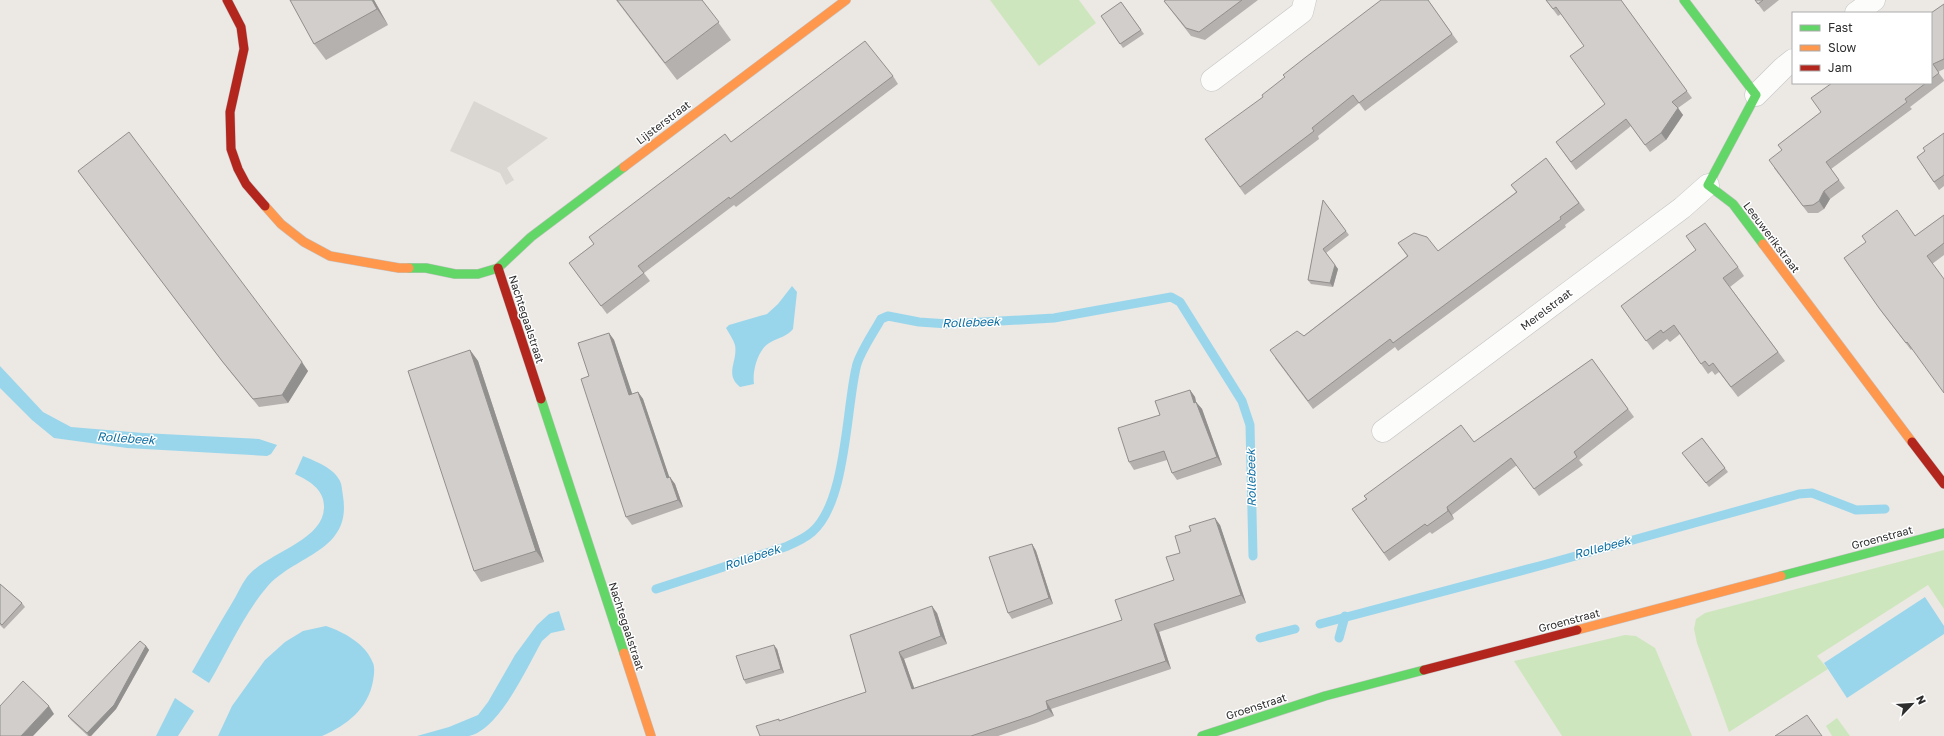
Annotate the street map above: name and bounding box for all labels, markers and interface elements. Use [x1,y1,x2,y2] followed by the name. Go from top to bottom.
[1792,12,1932,84] legend
[1828,20,1853,35] text: Fast
[1828,40,1856,55] text: Slow
[1828,60,1852,75] text: Jam
[633,97,693,147] street label: Lijsterstraat
[1741,199,1803,275] street label: Leeuwerikstraat
[507,273,547,365] street label: Nachtegaalstraat
[1518,285,1574,333] street label: Merelstraat
[942,313,1001,331] water label: Rollebeek
[97,429,157,448] water label: Rollebeek
[1243,448,1259,507] water label: Rollebeek
[1850,523,1914,551] street label: Groenstraat
[1572,532,1633,562] water label: Rollebeek
[722,541,783,573] water label: Rollebeek
[607,580,647,672] street label: Nachtegaalstraat
[1537,606,1601,634] street label: Groenstraat
[1892,684,1932,724] north arrow
[1224,690,1288,722] street label: Groenstraat
[1914,693,1929,706] text: N

